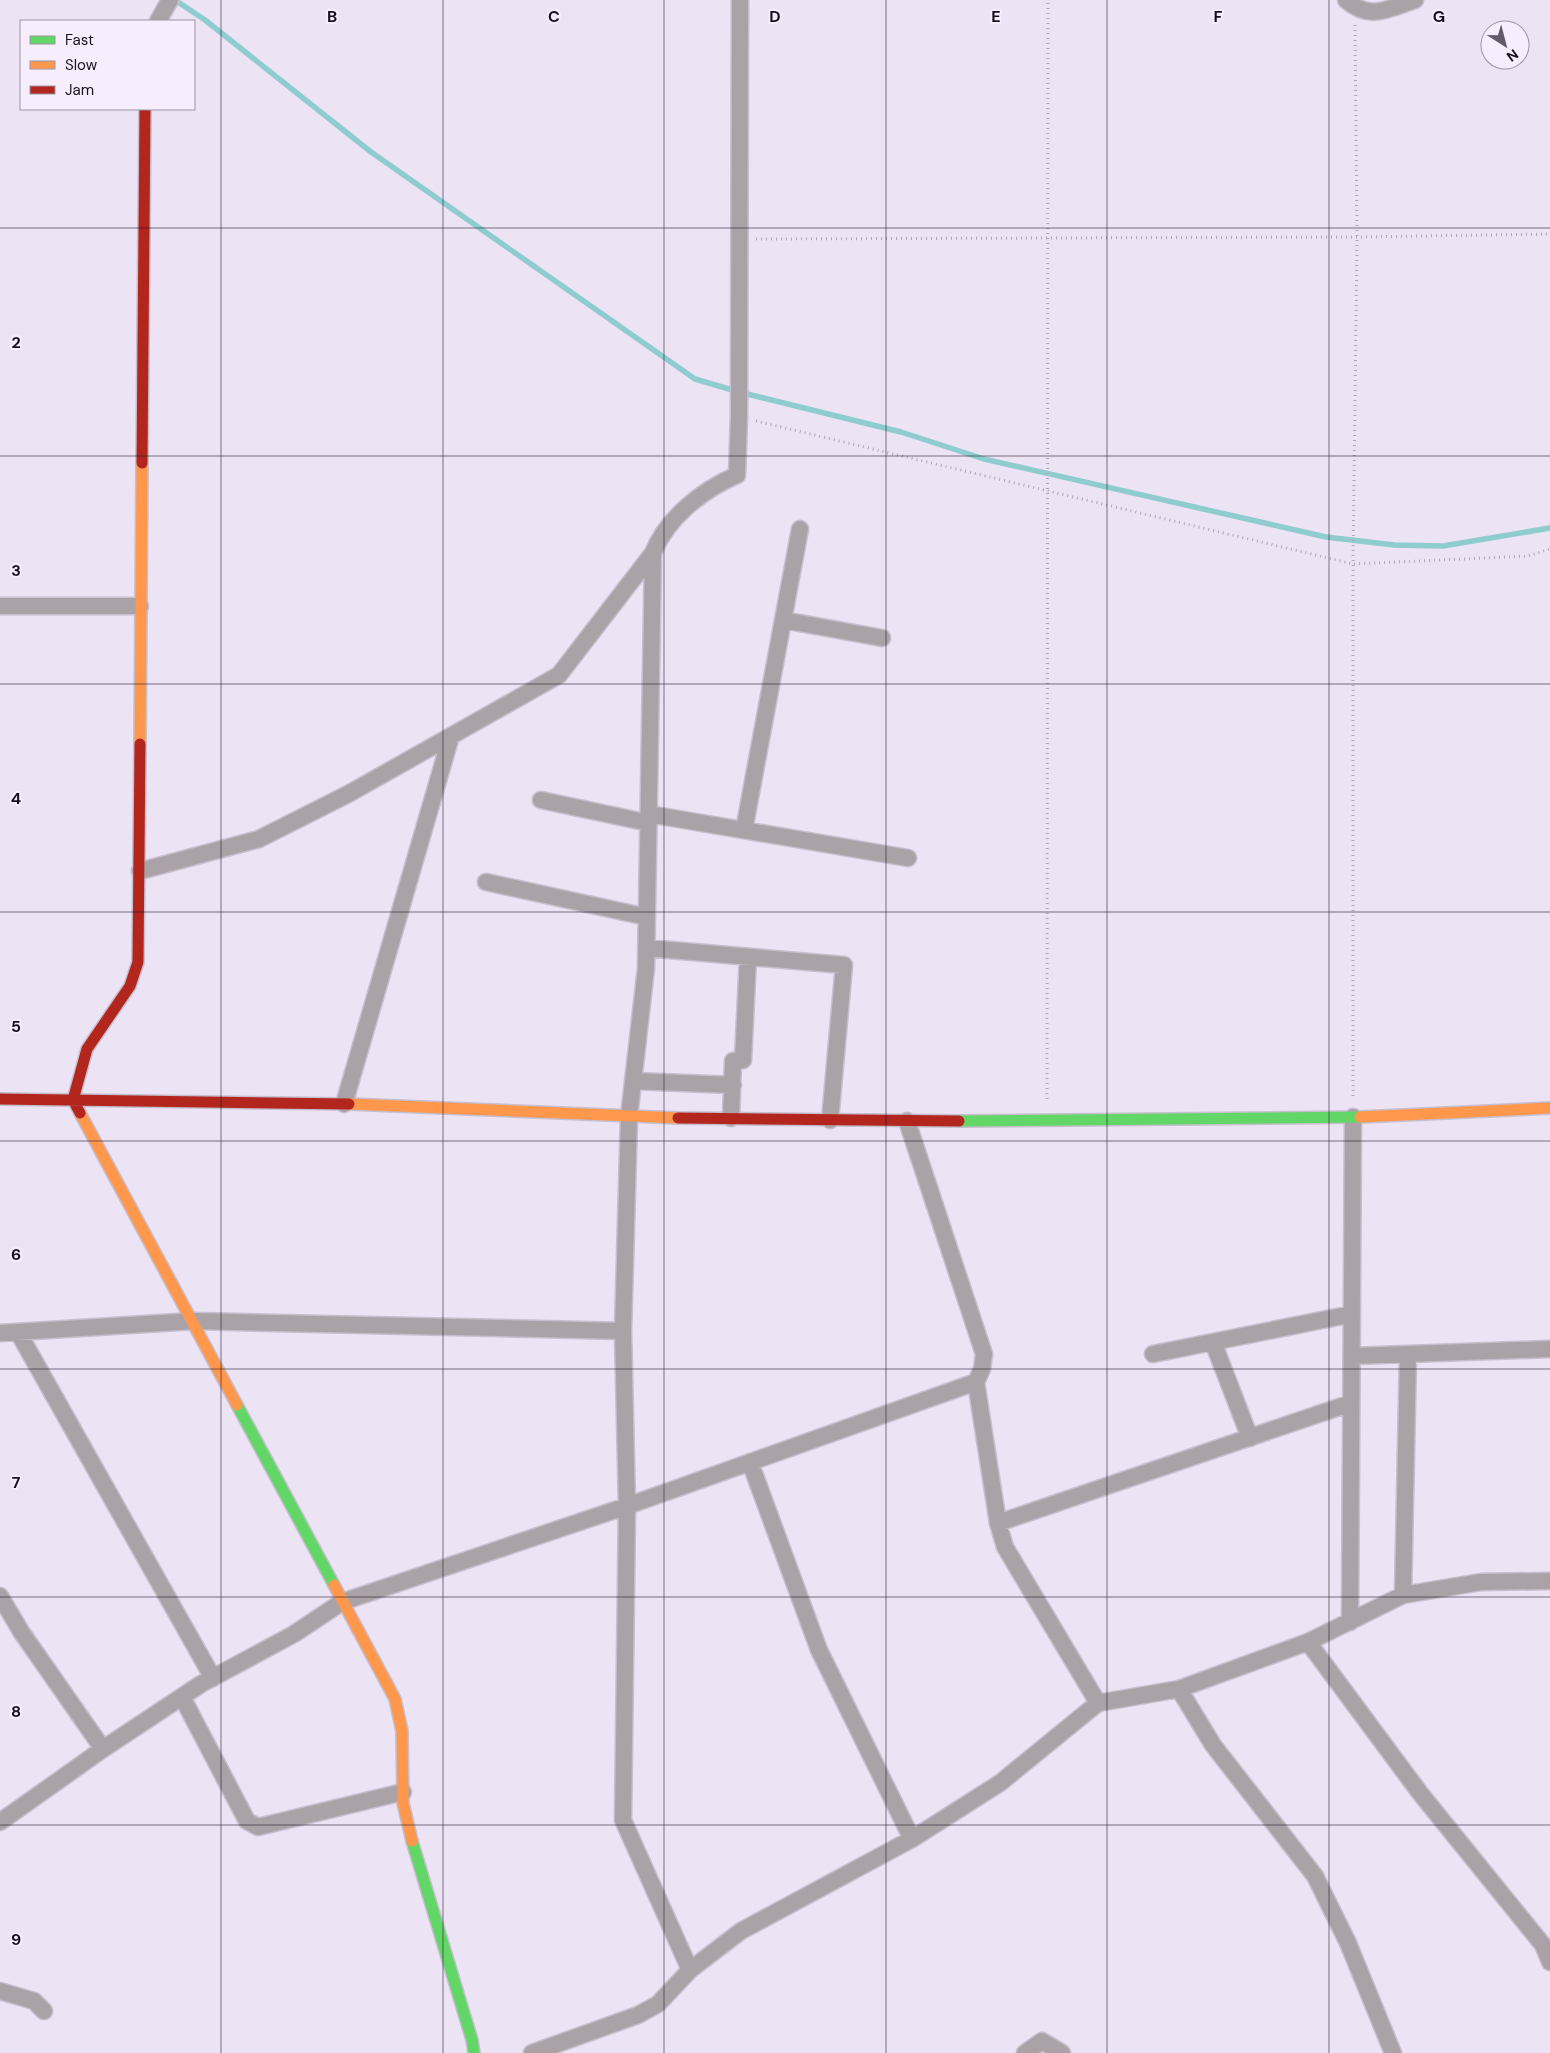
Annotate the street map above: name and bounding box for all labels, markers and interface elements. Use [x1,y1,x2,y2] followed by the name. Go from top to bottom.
[327,6,337,27] text: B
[548,6,560,27] text: C
[769,6,781,27] text: D
[991,6,1001,27] text: E
[1214,6,1223,27] text: F
[1433,6,1445,27] text: G
[20,20,195,110] legend
[1480,20,1530,70] north arrow
[65,30,94,50] text: Fast
[1503,45,1522,66] text: N
[65,55,98,75] text: Slow
[65,80,94,100] text: Jam
[11,332,21,353] text: 2
[11,560,21,581] text: 3
[11,788,21,809] text: 4
[11,1016,21,1037] text: 5
[11,1244,21,1265] text: 6
[12,1472,21,1493] text: 7
[11,1701,21,1722] text: 8
[11,1929,21,1950] text: 9

